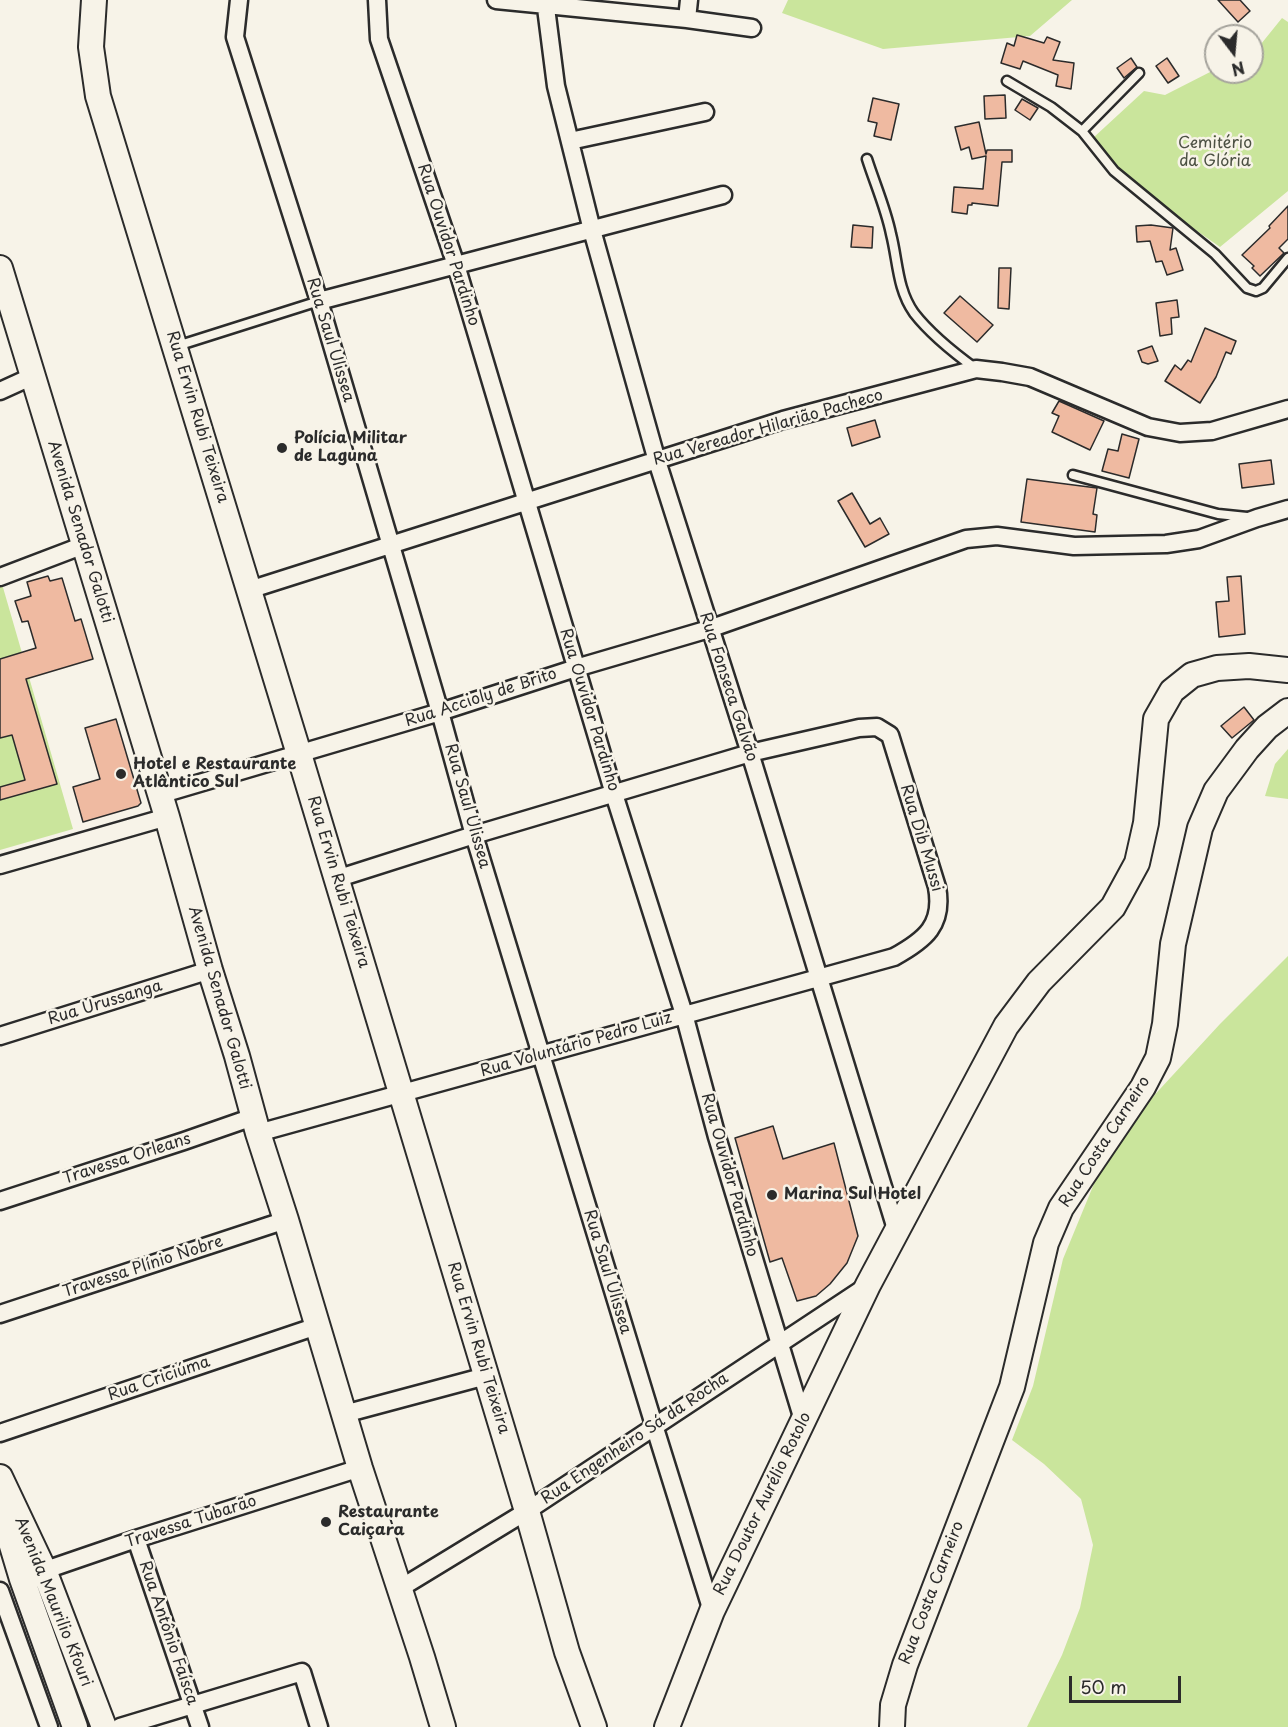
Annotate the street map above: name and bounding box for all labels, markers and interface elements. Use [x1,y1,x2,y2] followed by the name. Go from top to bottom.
[1204,24,1264,84] north arrow
[1229,56,1248,83] text: N
[1178,134,1252,172] park label: Cemitério da Glória
[413,161,483,329] street label: Rua Ouvidor Pardinho
[302,276,358,404] street label: Rua Saul Ulissea
[162,329,232,505] street label: Rua Ervin Rubi Teixeira
[651,386,885,470] street label: Rua Vereador Hilarião Pacheco
[294,429,407,467] place label: Polícia Militar de Laguna
[43,439,117,625] street label: Avenida Senador Galotti
[275,441,289,455] marker: Polícia Militar de Laguna
[695,610,761,764] street label: Rua Fonseca Galvão
[555,626,623,794] street label: Rua Ouvidor Pardinho
[403,664,559,732] street label: Rua Accioly de Brito
[440,741,494,871] street label: Rua Saul Ulissea
[133,755,296,793] place label: Hotel e Restaurante Atlântico Sul
[114,767,128,781] marker: Hotel e Restaurante Atlântico Sul
[896,782,946,894] street label: Rua Dib Mussi
[303,794,373,970] street label: Rua Ervin Rubi Teixeira
[184,904,254,1092] street label: Avenida Senador Galotti
[46,977,164,1029] street label: Rua Urussanga
[478,1008,674,1082] street label: Rua Voluntário Pedro Luiz
[1056,1073,1154,1211] street label: Rua Costa Carneiro
[696,1091,762,1259] street label: Rua Ouvidor Pardinho
[61,1129,193,1189] street label: Travessa Orleans
[784,1185,921,1205] place label: Marina Sul Hotel
[765,1188,779,1202] marker: Marina Sul Hotel
[579,1208,635,1336] street label: Rua Saul Ulissea
[60,1232,226,1302] street label: Travessa Plínio Nobre
[443,1260,513,1436] street label: Rua Ervin Rubi Teixeira
[105,1353,213,1405] street label: Rua Criciúma
[538,1369,732,1509] street label: Rua Engenheiro Sá da Rocha
[710,1409,816,1599] street label: Rua Doutor Aurélio Rotolo
[123,1492,259,1552] street label: Travessa Tubarão
[338,1503,439,1541] place label: Restaurante Caiçara
[10,1515,96,1689] street label: Avenida Maurilio Kfouri
[319,1515,333,1529] marker: Restaurante Caiçara
[896,1519,968,1667] street label: Rua Costa Carneiro
[134,1558,202,1708] street label: Rua Antônio Faísca
[1072,1664,1184,1702] scale bar
[1080,1673,1127,1700] text: 50 m

